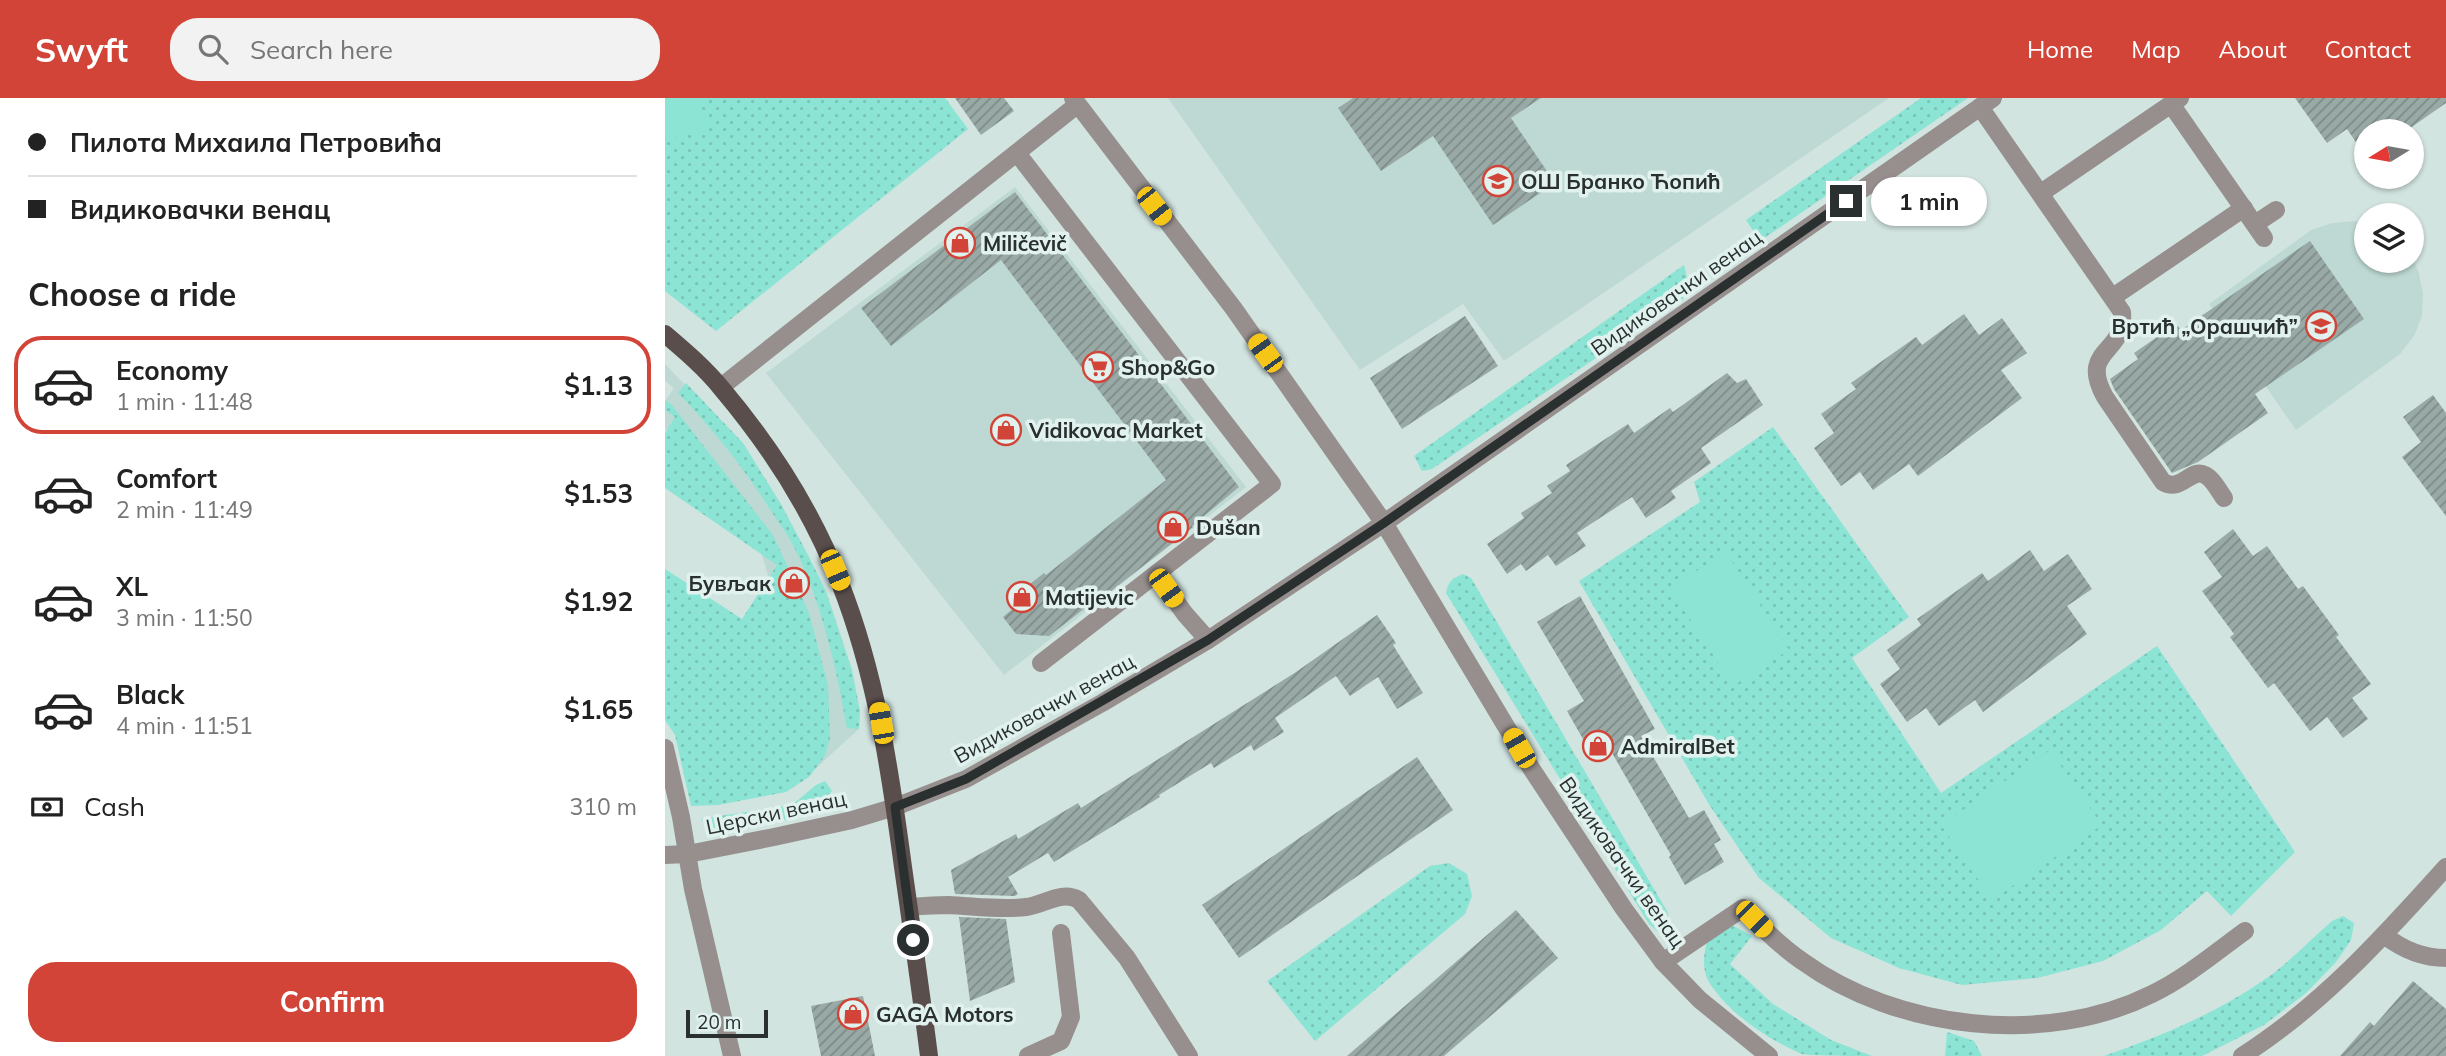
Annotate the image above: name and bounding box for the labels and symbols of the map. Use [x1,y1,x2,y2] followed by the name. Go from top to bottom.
[2354,119,2424,189] north arrow
[1481,164,1515,198] school or university icon: ОШ Бранко Ћопић
[1521,168,1721,194] place label: ОШ Бранко Ћопић
[1871,176,1986,226] callout: 1 min
[1133,183,1176,229] car
[1830,185,1862,217] route end
[1586,223,1767,361] street label: Видиковачки венац
[943,226,977,260] shop icon: Miličevič
[983,230,1067,256] place label: Miličevič
[2304,309,2338,343] school or university icon: Вртић „Орашчић”
[2112,313,2298,339] place label: Вртић „Орашчић”
[1245,330,1286,376] car
[1081,350,1115,384] supermarket icon: Shop&Go
[1121,354,1215,380] place label: Shop&Go
[989,413,1023,447] shop icon: Vidikovac Market
[1028,417,1203,443] place label: Vidikovac Market
[1156,510,1190,544] shop icon: Dušan
[1196,514,1261,540] place label: Dušan
[818,547,853,593] car
[1146,565,1187,611] car
[777,566,811,600] shop icon: Бувљак
[688,570,772,596] place label: Бувљак
[1005,580,1039,614] shop icon: Matijevic
[1045,584,1134,610] place label: Matijevic
[949,647,1139,769] street label: Видиковачки венац
[868,700,895,746] car
[1500,725,1539,771] car
[1581,729,1615,763] shop icon: AdmiralBet
[1621,733,1735,759] place label: AdmiralBet
[1554,772,1692,953] street label: Видиковачки венац
[703,784,849,840] street label: Церски венац
[1732,897,1777,941] car
[897,924,929,956] route start
[836,997,870,1031] shop icon: GAGA Motors
[876,1001,1014,1027] place label: GAGA Motors
[686,1007,768,1039] scale bar

